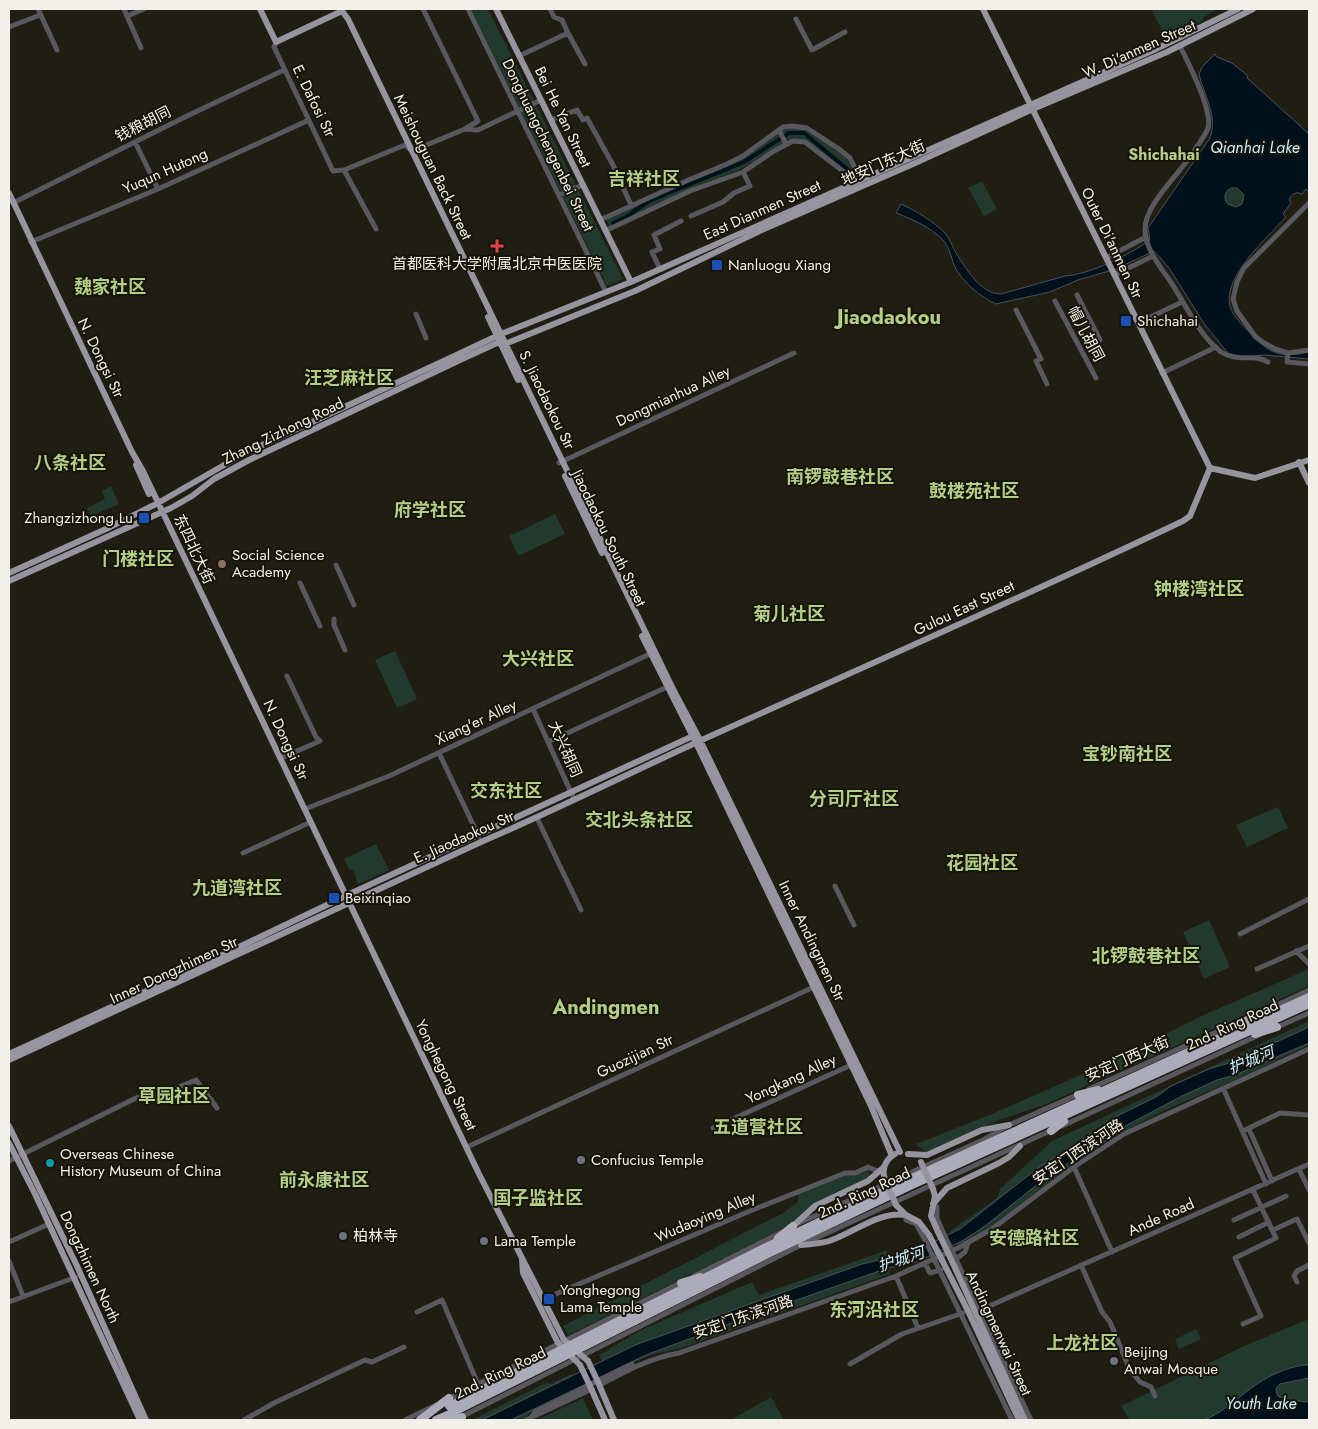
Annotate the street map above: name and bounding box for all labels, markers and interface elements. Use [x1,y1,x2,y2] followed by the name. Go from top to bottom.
[1079,14,1200,84] street label: W. Di'anmen Street
[497,55,600,235] street label: Donghuangchengenbei Street
[287,61,341,142] street label: E. Dafosi Str
[529,63,597,171] street label: Bei He Yan Street
[388,91,478,244] street label: Meishouguan Back Street
[111,101,175,147] street label: 钱粮胡同
[837,135,929,191] street label: 地安门东大街
[1210,136,1300,159] water label: Qianhai Lake
[119,143,211,199] street label: Yuqun Hutong
[1128,143,1200,166] district label: Shichahai
[608,166,680,192] district label: 吉祥社区
[700,174,825,246] street label: East Dianmen Street
[1075,184,1149,303] street label: Outer Di'anmen Str
[490,239,504,253] marker: 首都医科大学附属北京中医医院
[392,253,602,275] place label: 首都医科大学附属北京中医医院
[728,254,831,276] place label: Nanluogu Xiang
[710,258,724,272] marker: Nanluogu Xiang
[74,274,146,300] district label: 魏家社区
[1062,302,1110,366] street label: 帽儿胡同
[833,303,941,332] district label: Jiaodaokou
[1137,310,1198,332] place label: Shichahai
[72,314,130,403] street label: N. Dongsi Str
[1119,314,1133,328] marker: Shichahai
[513,347,581,454] street label: S. Jiaodaokou Str
[612,360,734,432] street label: Dongmianhua Alley
[304,365,394,391] district label: 汪芝麻社区
[219,392,347,470] street label: Zhang Zizhong Road
[34,450,106,476] district label: 八条社区
[565,464,652,611] street label: Jiaodaokou South Street
[786,464,894,490] district label: 南锣鼓巷社区
[929,478,1019,504] district label: 鼓楼苑社区
[394,497,466,523] district label: 府学社区
[24,507,133,529] place label: Zhangzizhong Lu
[168,510,220,588] street label: 东四北大街
[137,511,151,525] marker: Zhangzizhong Lu
[232,544,325,583] place label: Social Science Academy
[102,546,174,572] district label: 门楼社区
[216,558,228,570] marker: Social Science Academy
[910,575,1018,641] street label: Gulou East Street
[1154,576,1244,602] district label: 钟楼湾社区
[753,601,825,627] district label: 菊儿社区
[502,646,574,672] district label: 大兴社区
[432,693,521,750] street label: Xiang'er Alley
[258,696,315,785] street label: N. Dongsi Str
[543,717,587,781] street label: 大兴胡同
[1082,741,1172,767] district label: 宝钞南社区
[470,778,542,804] district label: 交东社区
[809,786,899,812] district label: 分司厅社区
[410,805,519,869] street label: E. Jiaodaokou Str
[585,807,693,833] district label: 交北头条社区
[946,850,1018,876] district label: 花园社区
[192,875,282,901] district label: 九道湾社区
[773,877,851,1006] street label: Inner Andingmen Str
[345,887,411,909] place label: Beixinqiao
[327,891,341,905] marker: Beixinqiao
[106,930,242,1009] street label: Inner Dongzhimen Str
[1092,943,1200,969] district label: 北锣鼓巷社区
[551,993,660,1022] district label: Andingmen
[1182,994,1282,1056] street label: 2nd. Ring Road
[410,1016,482,1134] street label: Yonghegong Street
[593,1028,678,1083] street label: Guozijian Str
[1081,1031,1173,1087] street label: 安定门西大街
[1224,1039,1280,1080] water label: 护城河
[742,1048,840,1110] street label: Yongkang Alley
[138,1083,210,1109] district label: 草园社区
[713,1114,803,1140] district label: 五道营社区
[1028,1114,1128,1190] street label: 安定门西滨河路
[60,1143,221,1182] place label: Overseas Chinese History Museum of China
[591,1149,704,1171] place label: Confucius Temple
[575,1154,587,1166] marker: Confucius Temple
[44,1157,56,1169] marker: Overseas Chinese History Museum of China
[814,1162,914,1224] street label: 2nd. Ring Road
[279,1167,369,1193] district label: 前永康社区
[493,1185,583,1211] district label: 国子监社区
[651,1186,759,1248] street label: Wudaoying Alley
[1124,1193,1198,1241] street label: Ande Road
[54,1207,126,1327] street label: Dongzhimen North
[353,1225,398,1247] place label: 柏林寺
[989,1225,1079,1251] district label: 安德路社区
[337,1230,349,1242] marker: 柏林寺
[494,1230,576,1252] place label: Lama Temple
[478,1235,490,1247] marker: Lama Temple
[875,1240,930,1277] water label: 护城河
[960,1267,1038,1399] street label: Andingmenwai Street
[560,1279,642,1318] place label: Yonghegong Lama Temple
[690,1290,796,1344] street label: 安定门东滨河路
[542,1292,556,1306] marker: Yonghegong Lama Temple
[829,1297,919,1323] district label: 东河沿社区
[1046,1330,1118,1356] district label: 上龙社区
[450,1341,550,1405] street label: 2nd. Ring Road
[1124,1341,1218,1380] place label: Beijing Anwai Mosque
[1108,1355,1120,1367] marker: Beijing Anwai Mosque
[1226,1392,1296,1415] water label: Youth Lake

